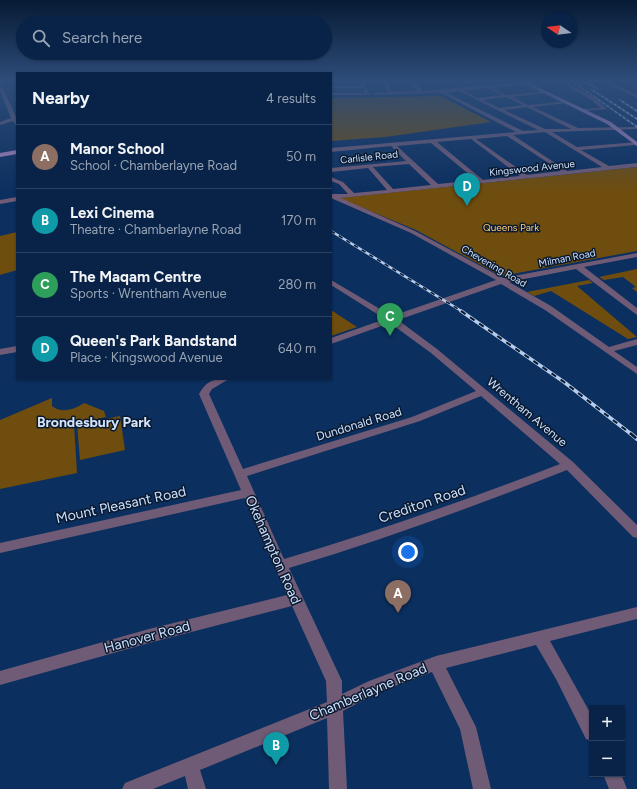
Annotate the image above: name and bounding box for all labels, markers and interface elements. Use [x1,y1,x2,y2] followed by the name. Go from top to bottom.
[541,12,577,48] north arrow
[16,16,332,60] search box
[30,27,52,49] icon: search
[62,29,142,47] text: Search here
[32,88,90,108] text: Nearby
[266,91,316,106] text: 4 results
[70,140,164,158] text: Manor School
[339,147,399,166] street label: Carlisle Road
[40,149,50,164] text: A
[286,149,316,164] text: 50 m
[489,157,576,179] street label: Kingswood Avenue
[70,158,237,173] text: School · Chamberlayne Road
[454,173,480,206] pin: D
[70,204,154,222] text: Lexi Cinema
[41,213,49,228] text: B
[281,213,316,228] text: 170 m
[483,221,539,234] park label: Queens Park
[70,222,241,237] text: Theatre · Chamberlayne Road
[459,242,529,290] street label: Chevening Road
[537,246,597,270] street label: Milman Road
[70,268,201,286] text: The Maqam Centre
[40,277,50,292] text: C
[278,277,316,292] text: 280 m
[70,286,227,301] text: Sports · Wrentham Avenue
[377,303,403,336] pin: C
[70,332,237,350] text: Queen's Park Bandstand
[40,341,50,356] text: D
[278,341,316,356] text: 640 m
[70,350,223,365] text: Place · Kingswood Avenue
[484,375,570,450] street label: Wrentham Avenue
[315,404,403,444] street label: Dundonald Road
[37,414,152,431] district label: Brondesbury Park
[376,481,468,527] street label: Crediton Road
[54,483,188,527] street label: Mount Pleasant Road
[241,493,305,607] street label: Okehampton Road
[398,542,418,562] your location
[385,580,411,613] pin: A
[102,617,192,657] street label: Hanover Road
[307,660,429,724] street label: Chamberlayne Road
[589,705,625,777] map controls
[589,705,625,741] button: +
[263,732,289,765] pin: B
[589,741,625,777] button: −

